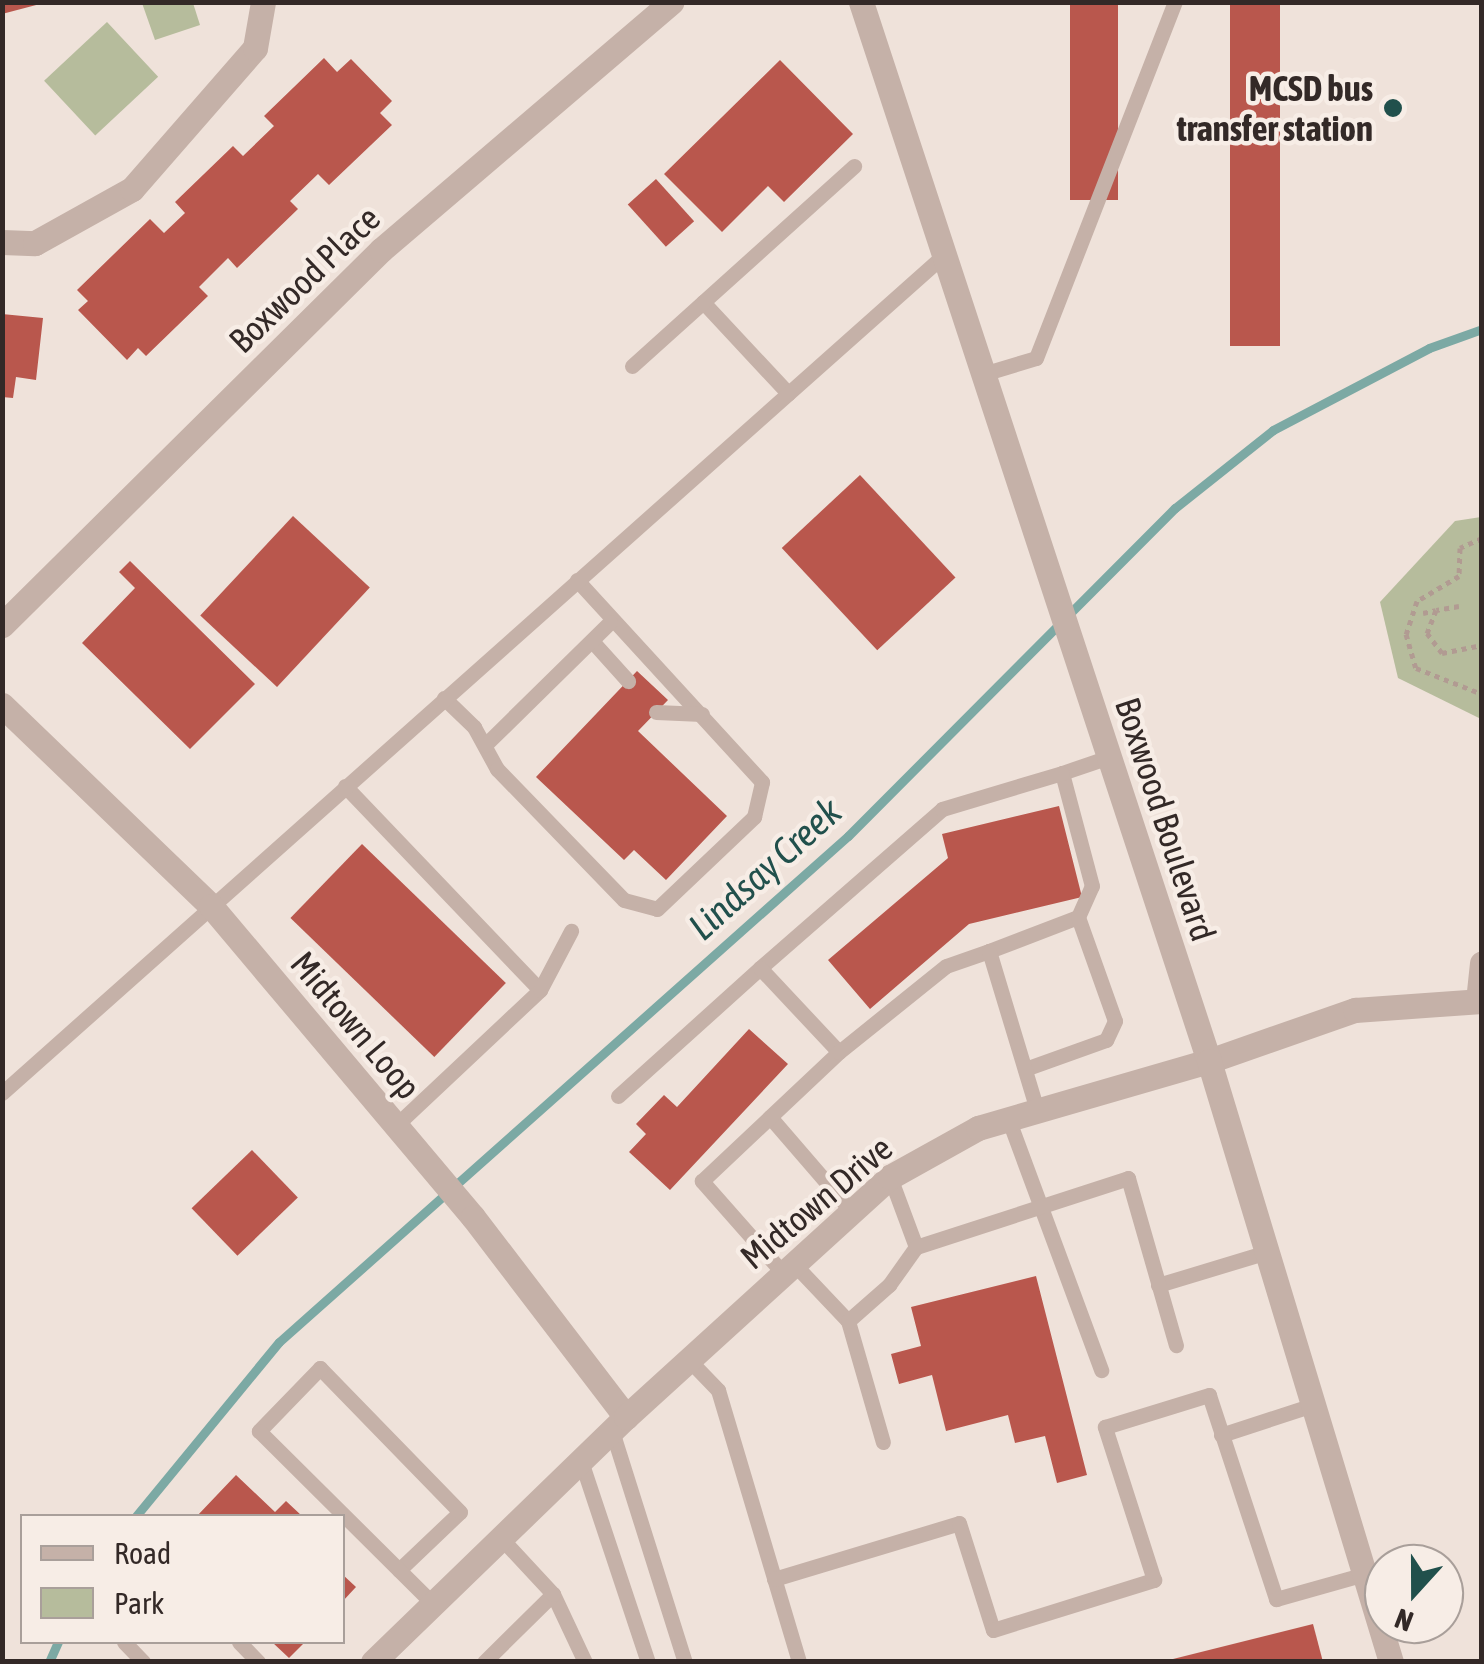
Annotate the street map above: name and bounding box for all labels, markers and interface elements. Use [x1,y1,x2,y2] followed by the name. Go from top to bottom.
[1177,67,1373,149] place label: MCSD bus transfer station
[1382,97,1404,119] marker: MCSD bus transfer station
[220,197,388,361] street label: Boxwood Place
[1107,692,1225,946] street label: Boxwood Boulevard
[679,789,851,949] water label: Lindsay Creek
[282,943,430,1107] street label: Midtown Loop
[732,1127,900,1277] street label: Midtown Drive
[20,1514,345,1644] legend
[114,1536,171,1570] text: Road
[1364,1544,1464,1644] north arrow
[114,1586,164,1620] text: Park
[1391,1602,1417,1638] text: N

